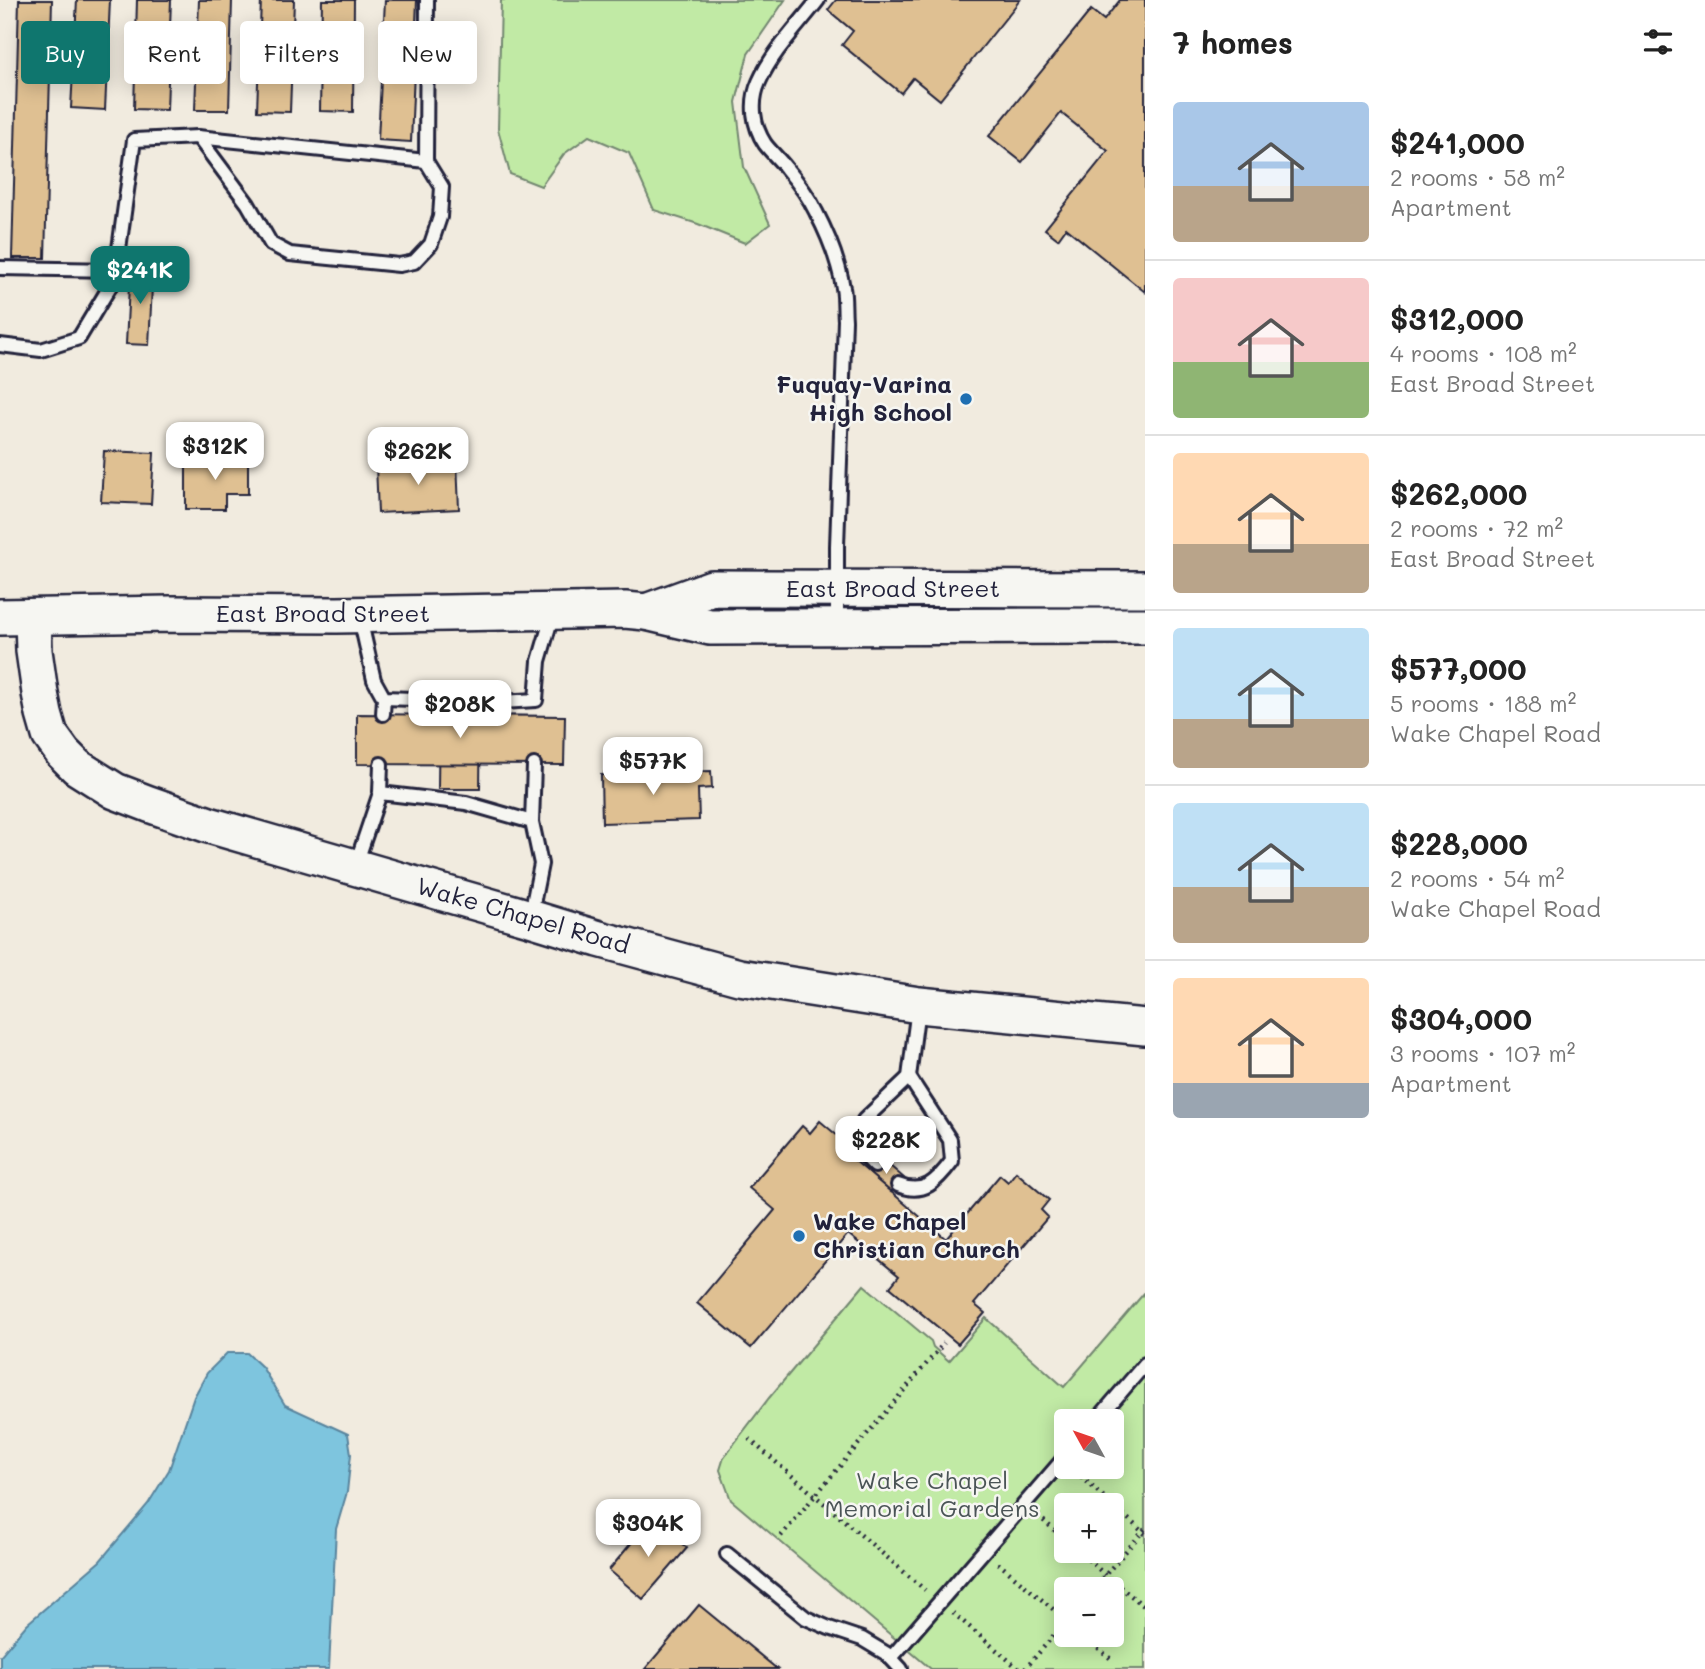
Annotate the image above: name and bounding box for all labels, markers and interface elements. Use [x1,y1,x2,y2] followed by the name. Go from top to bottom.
[21,21,110,84] chip: Buy
[124,21,226,84] chip: Rent
[240,21,364,84] chip: Filters
[378,21,477,84] chip: New
[1173,22,1293,62] text: 7 homes
[1639,23,1677,61] icon: filters
[1390,122,1525,162] text: $241,000
[1229,130,1313,214] icon: home
[1390,162,1565,192] text: 2 rooms · 58 m²
[1390,192,1512,222] text: Apartment
[91,246,189,306] pin: $241K
[107,254,173,284] text: $241K
[1390,298,1524,338] text: $312,000
[1229,306,1313,390] icon: home
[1390,338,1577,368] text: 4 rooms · 108 m²
[776,368,952,427] place label: Fuquay-Varina High School
[1390,368,1595,398] text: East Broad Street
[958,391,974,407] marker: Fuquay-Varina High School
[166,422,264,482] pin: $312K
[369,428,467,487] pin: $262K
[182,430,248,460] text: $312K
[384,435,452,465] text: $262K
[1390,473,1527,513] text: $262,000
[1229,481,1313,565] icon: home
[1390,513,1563,543] text: 2 rooms · 72 m²
[1390,543,1595,573] text: East Broad Street
[786,572,1000,603] street label: East Broad Street
[216,597,430,628] street label: East Broad Street
[1390,648,1527,688] text: $577,000
[1229,656,1313,740] icon: home
[411,680,509,740] pin: $208K
[424,688,496,718] text: $208K
[1390,688,1576,718] text: 5 rooms · 188 m²
[1390,718,1601,748] text: Wake Chapel Road
[604,738,702,797] pin: $577K
[619,745,687,775] text: $577K
[1390,823,1528,863] text: $228,000
[1229,831,1313,915] icon: home
[1390,863,1565,893] text: 2 rooms · 54 m²
[413,869,633,960] street label: Wake Chapel Road
[1390,893,1601,923] text: Wake Chapel Road
[1390,998,1532,1038] text: $304,000
[1229,1006,1313,1090] icon: home
[1390,1038,1576,1068] text: 3 rooms · 107 m²
[1390,1068,1512,1098] text: Apartment
[837,1116,935,1176] pin: $228K
[851,1124,921,1154] text: $228K
[813,1205,1020,1264] place label: Wake Chapel Christian Church
[791,1228,807,1244] marker: Wake Chapel Christian Church
[1054,1409,1124,1479] north arrow
[1054,1409,1124,1647] map controls
[824,1464,1040,1523] park label: Wake Chapel Memorial Gardens
[1054,1493,1124,1563] button: +
[599,1500,697,1559] pin: $304K
[612,1507,684,1537] text: $304K
[1054,1577,1124,1647] button: −

